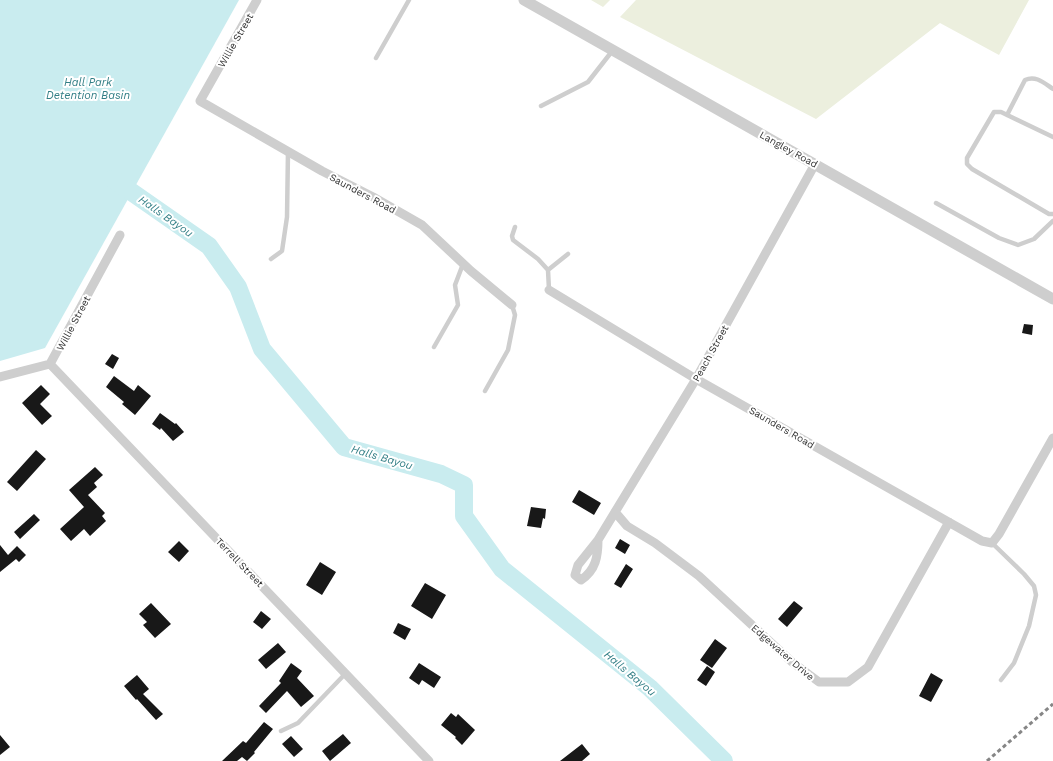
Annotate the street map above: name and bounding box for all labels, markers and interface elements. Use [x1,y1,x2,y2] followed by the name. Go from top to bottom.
[216,11,256,69] street label: Willie Street
[46,76,130,102] water label: Hall Park Detention Basin
[758,129,820,170] street label: Langley Road
[328,171,398,216] street label: Saunders Road
[136,193,196,240] water label: Halls Bayou
[54,293,93,352] street label: Willie Street
[690,322,731,383] street label: Peach Street
[747,404,816,451] street label: Saunders Road
[350,443,414,473] water label: Halls Bayou
[214,536,266,590] street label: Terrell Street
[749,622,816,683] street label: Edgewater Drive
[601,648,658,699] water label: Halls Bayou

